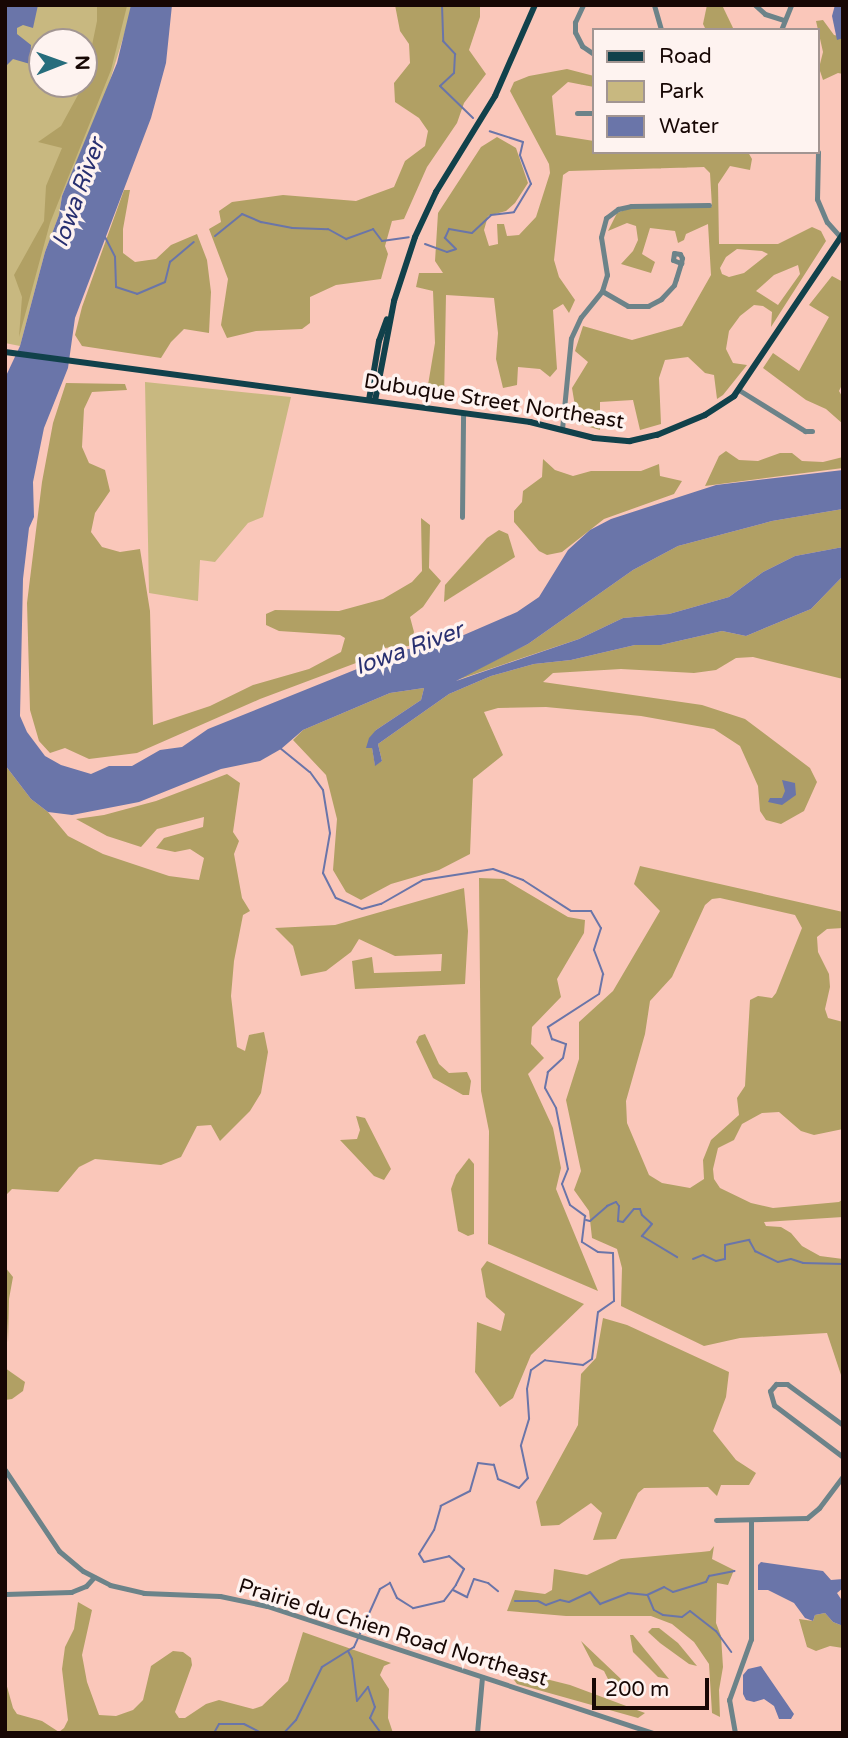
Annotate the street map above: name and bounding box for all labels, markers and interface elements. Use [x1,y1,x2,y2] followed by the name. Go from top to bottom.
[28,28,98,98] north arrow
[592,28,820,154] legend
[659,44,712,69] text: Road
[71,55,93,70] text: N
[659,79,704,104] text: Park
[659,114,719,139] text: Water
[47,135,111,251] water label: Iowa River
[362,369,626,435] street label: Dubuque Street Northeast
[351,617,467,681] water label: Iowa River
[235,1574,551,1692] street label: Prairie du Chien Road Northeast
[596,1664,713,1708] scale bar
[605,1677,669,1702] text: 200 m

